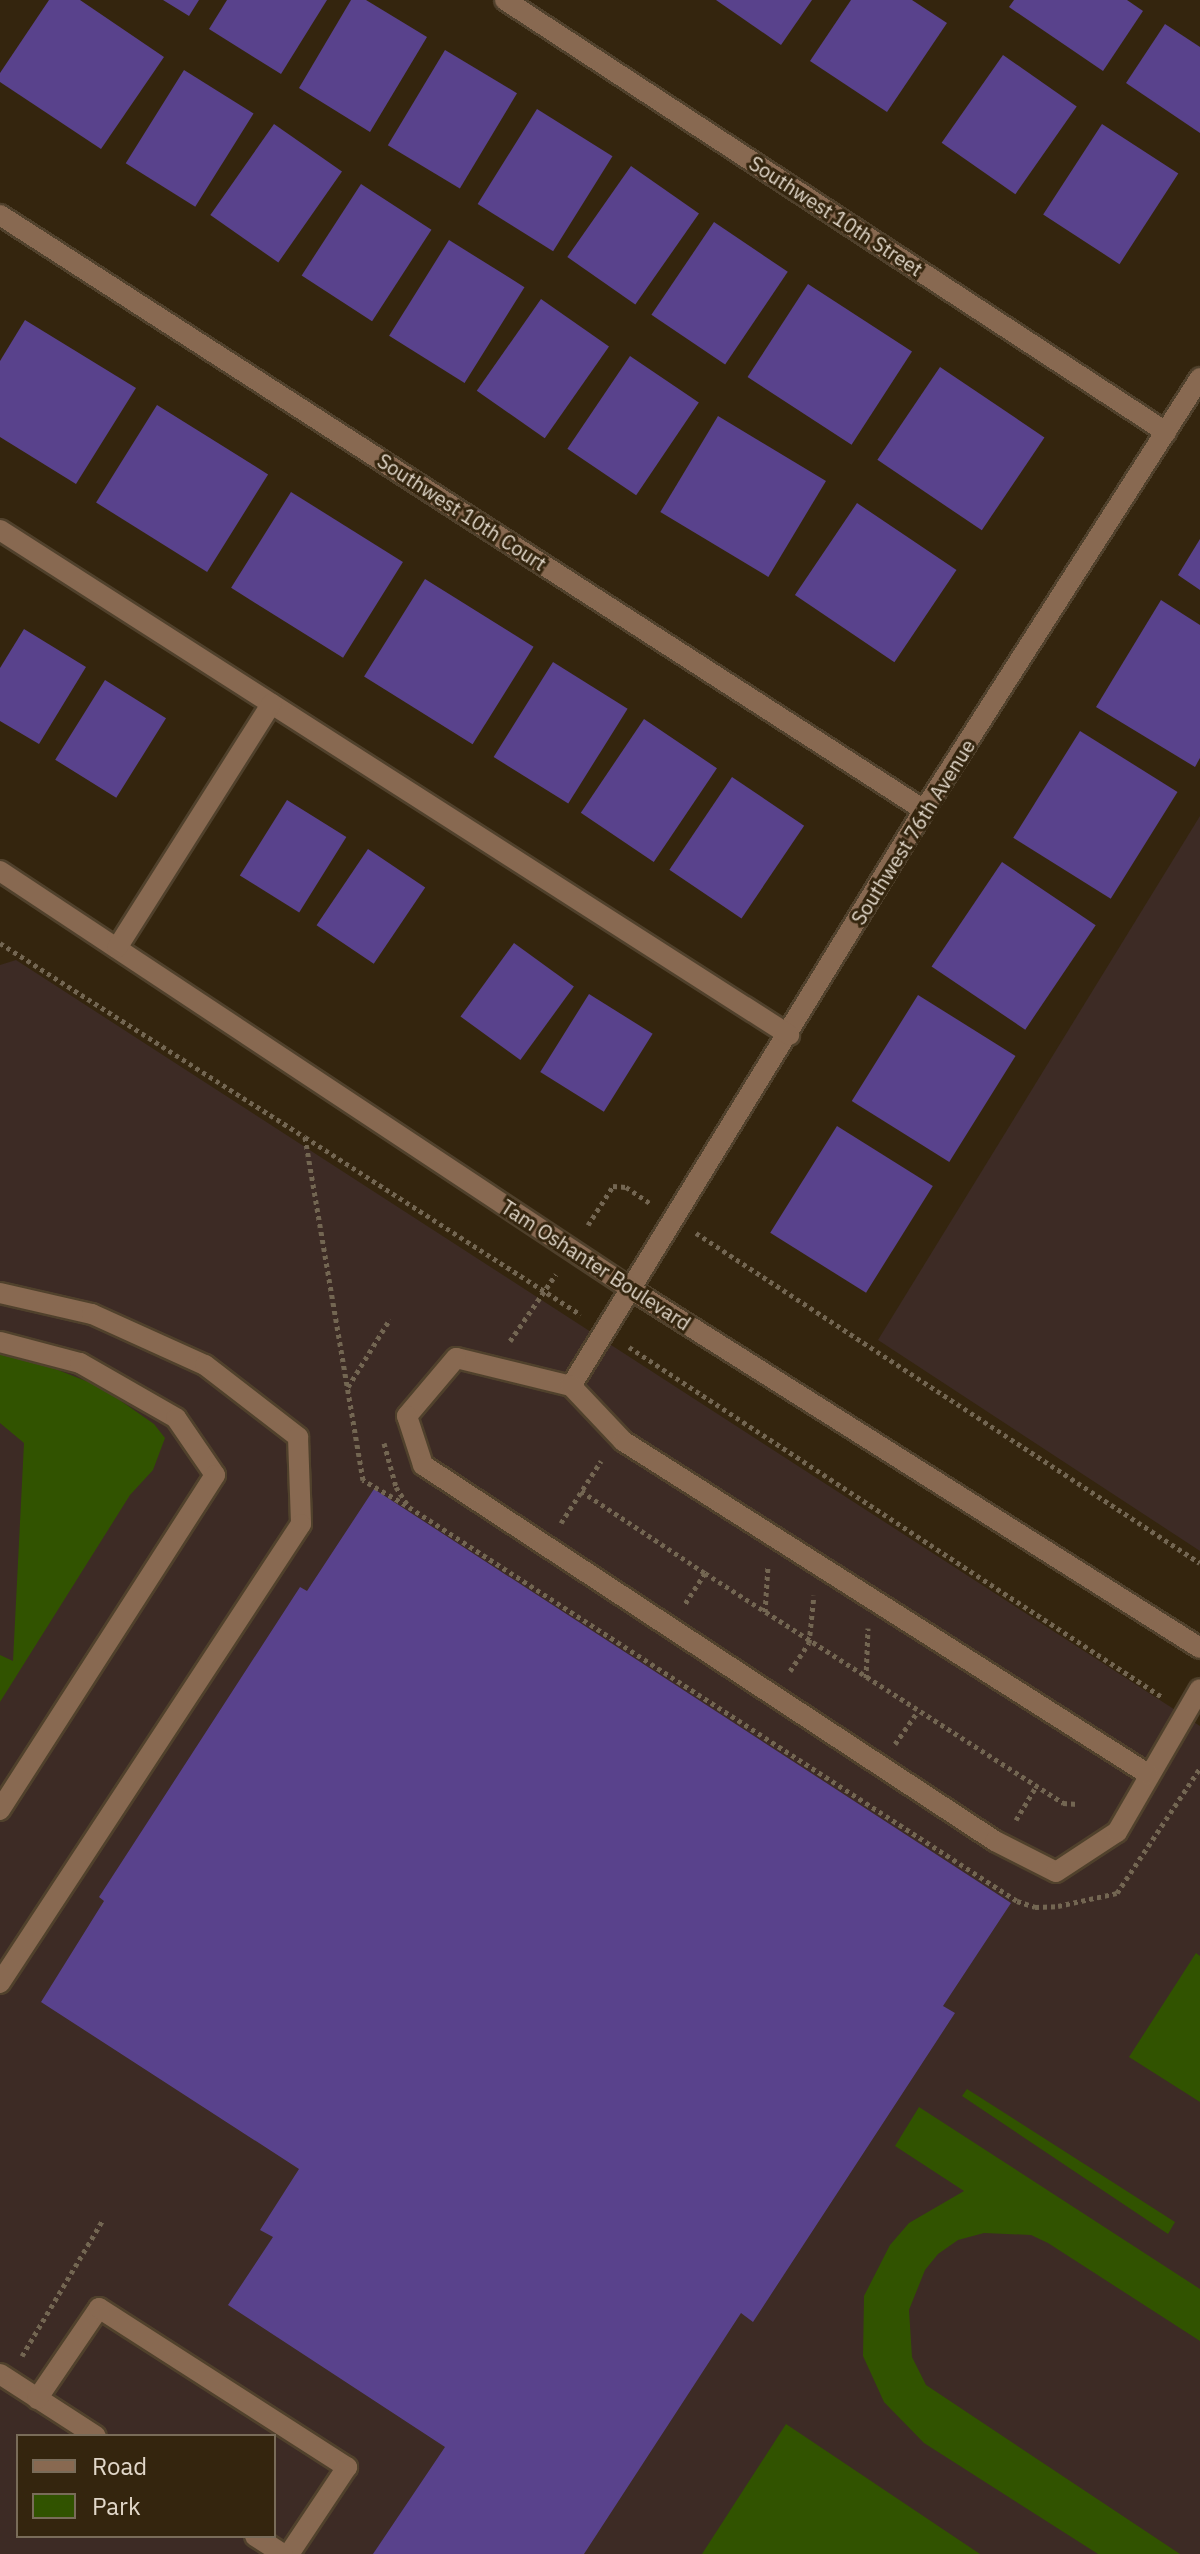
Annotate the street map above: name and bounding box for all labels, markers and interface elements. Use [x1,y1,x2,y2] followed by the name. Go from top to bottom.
[745,151,927,281] street label: Southwest 10th Street
[373,448,551,576] street label: Southwest 10th Court
[846,735,980,929] street label: Southwest 76th Avenue
[497,1195,695,1335] street label: Tam Oshanter Boulevard
[16,2434,276,2538] legend
[92,2450,147,2482] text: Road
[92,2490,141,2522] text: Park

